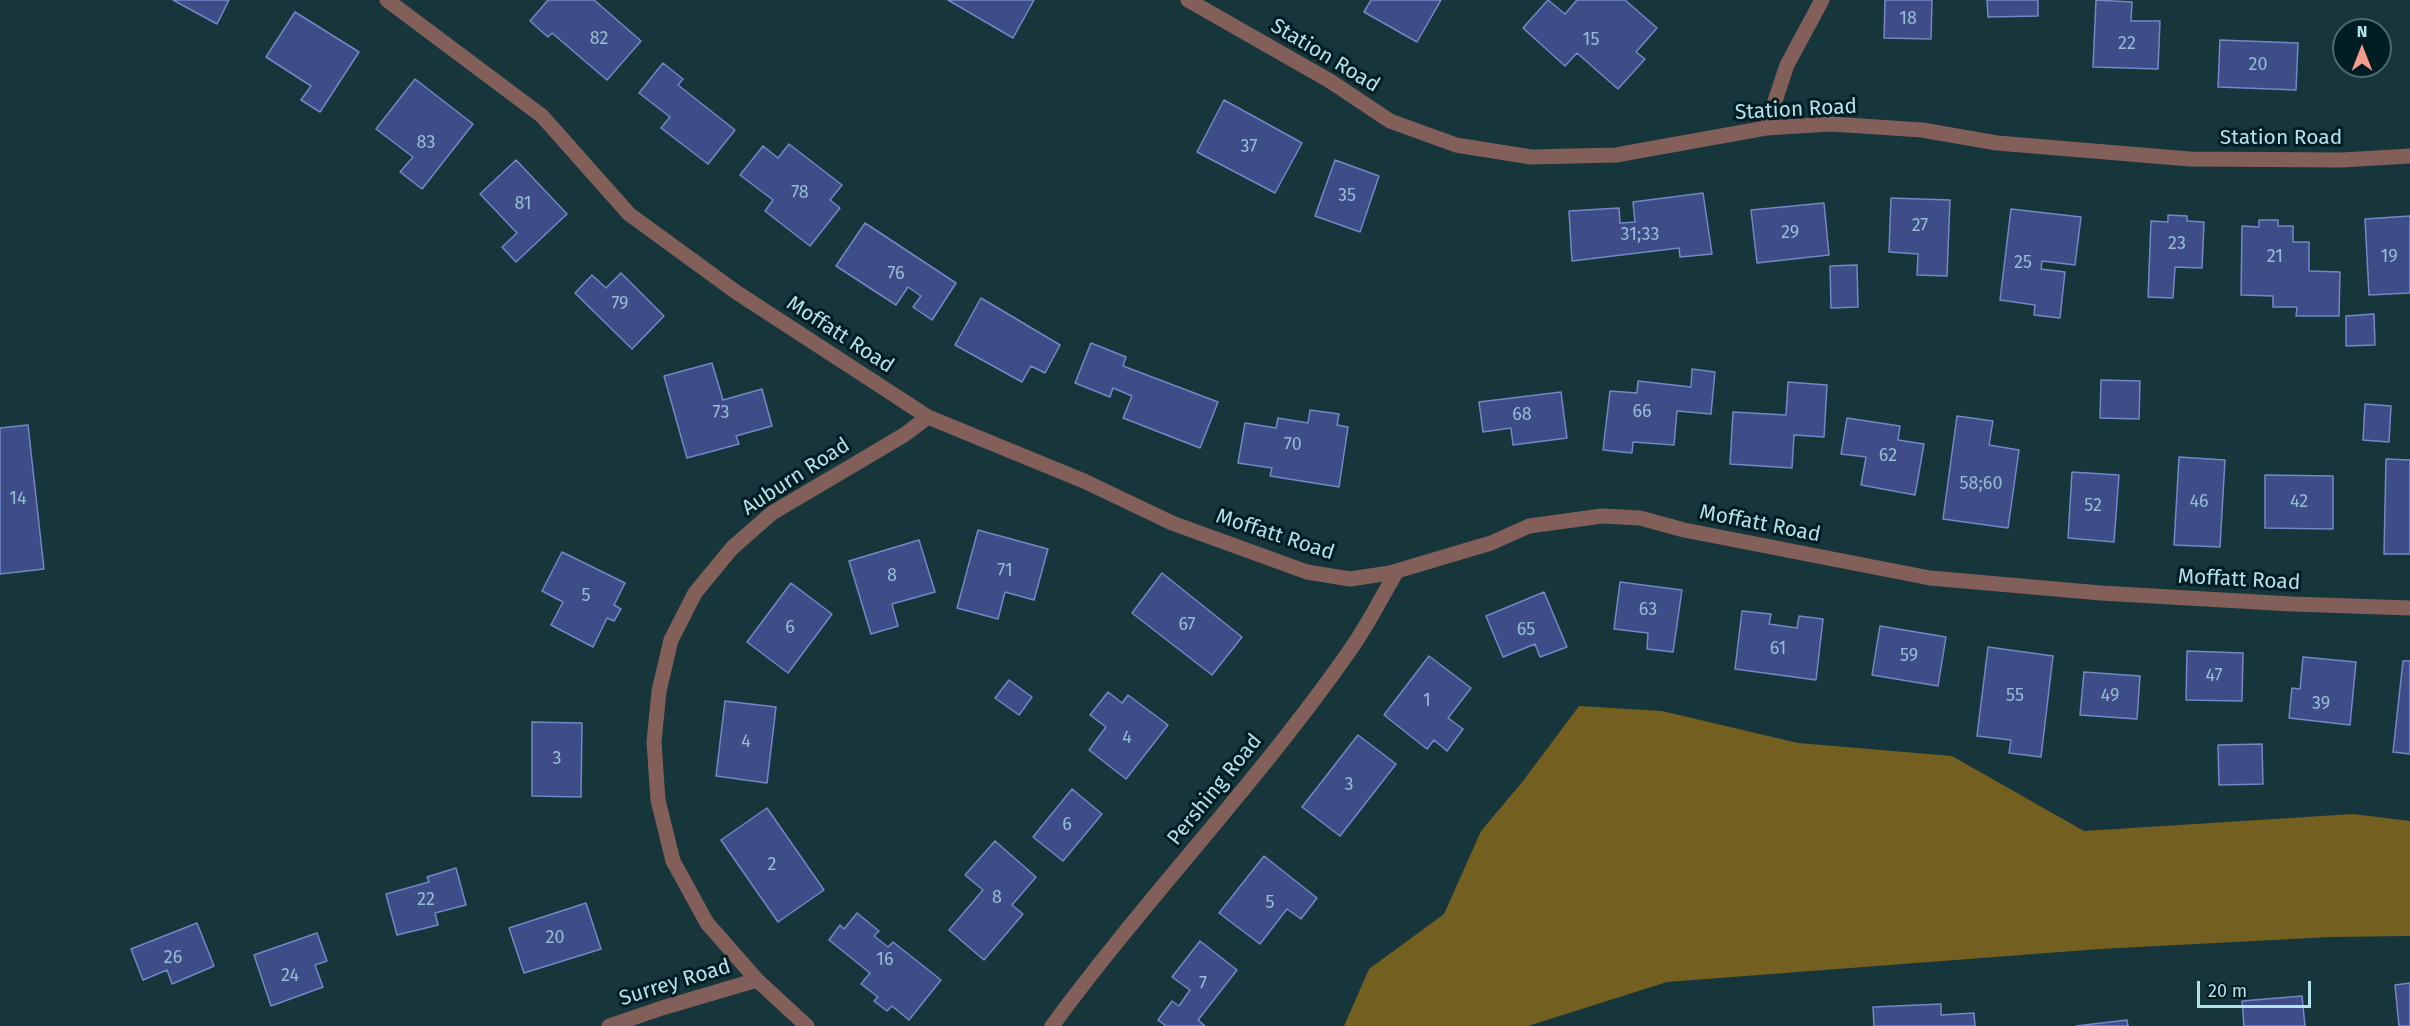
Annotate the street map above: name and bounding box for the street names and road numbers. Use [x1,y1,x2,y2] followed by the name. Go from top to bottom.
[1266,14,1384,98] street label: Station Road
[1734,94,1858,126] street label: Station Road
[2220,125,2342,151] street label: Station Road
[782,291,898,379] street label: Moffatt Road
[737,433,855,521] street label: Auburn Road
[1697,500,1823,548] street label: Moffatt Road
[1213,504,1337,566] street label: Moffatt Road
[2177,564,2301,596] street label: Moffatt Road
[1162,729,1268,851] street label: Pershing Road
[616,954,734,1012] street label: Surrey Road

